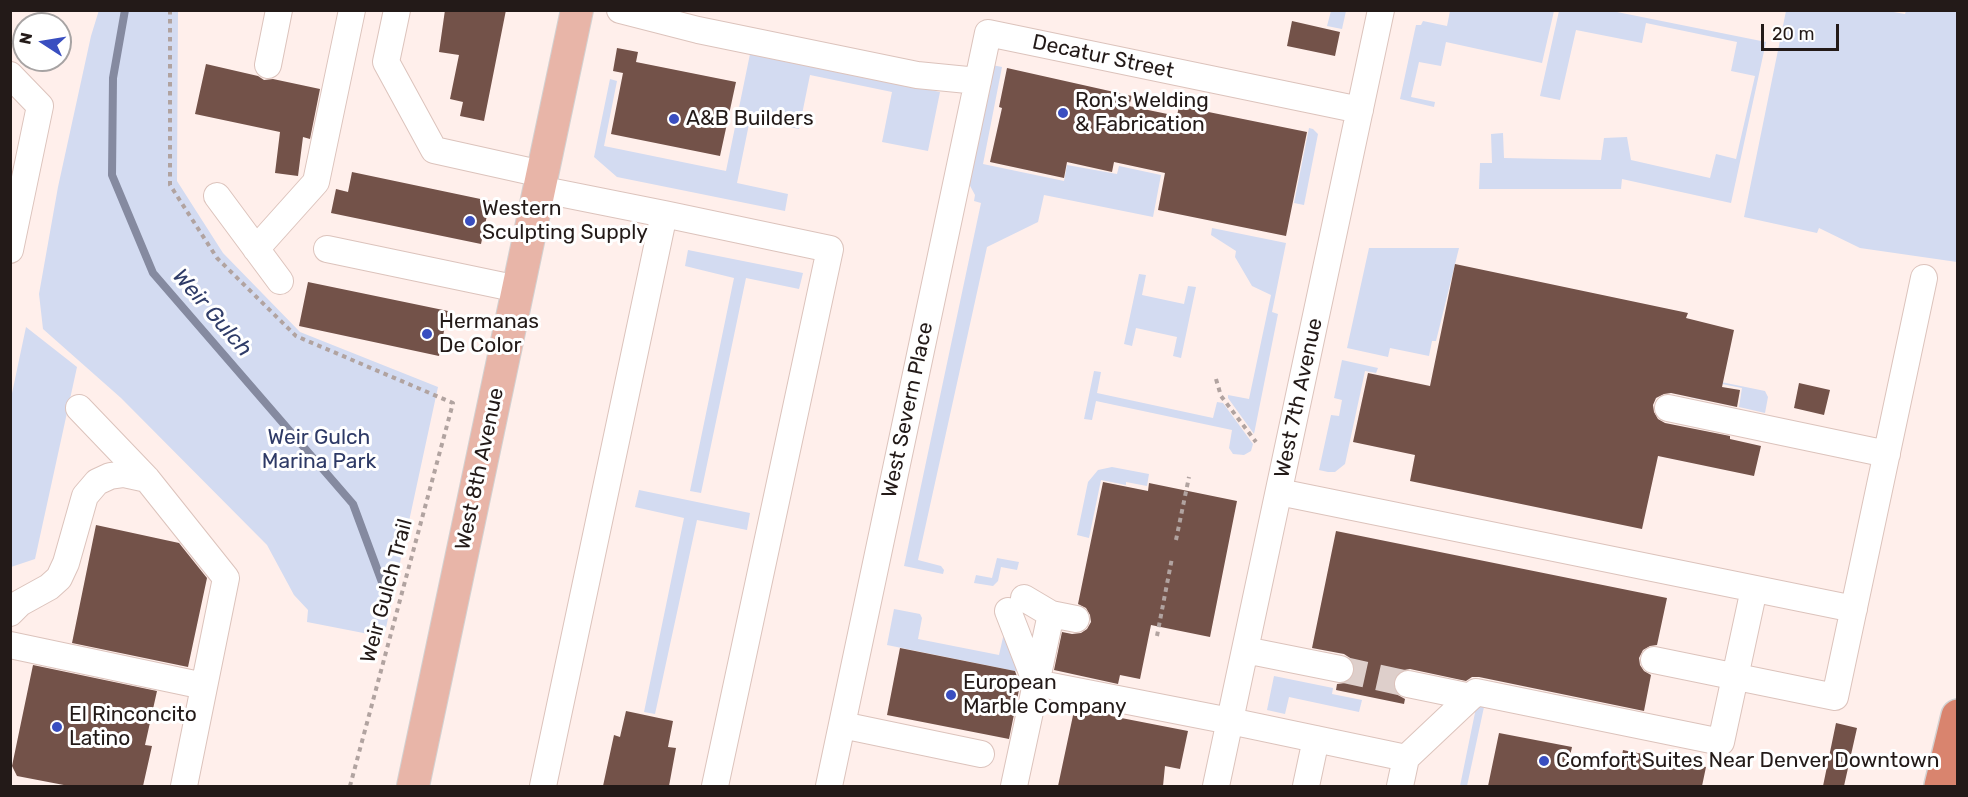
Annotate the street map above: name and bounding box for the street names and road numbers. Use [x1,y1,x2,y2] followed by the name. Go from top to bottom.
[1030,30,1176,84] street label: Decatur Street
[1270,316,1328,480] street label: West 7th Avenue
[877,320,939,500] street label: West Severn Place
[450,386,510,552] street label: West 8th Avenue
[356,516,418,666] street label: Weir Gulch Trail

